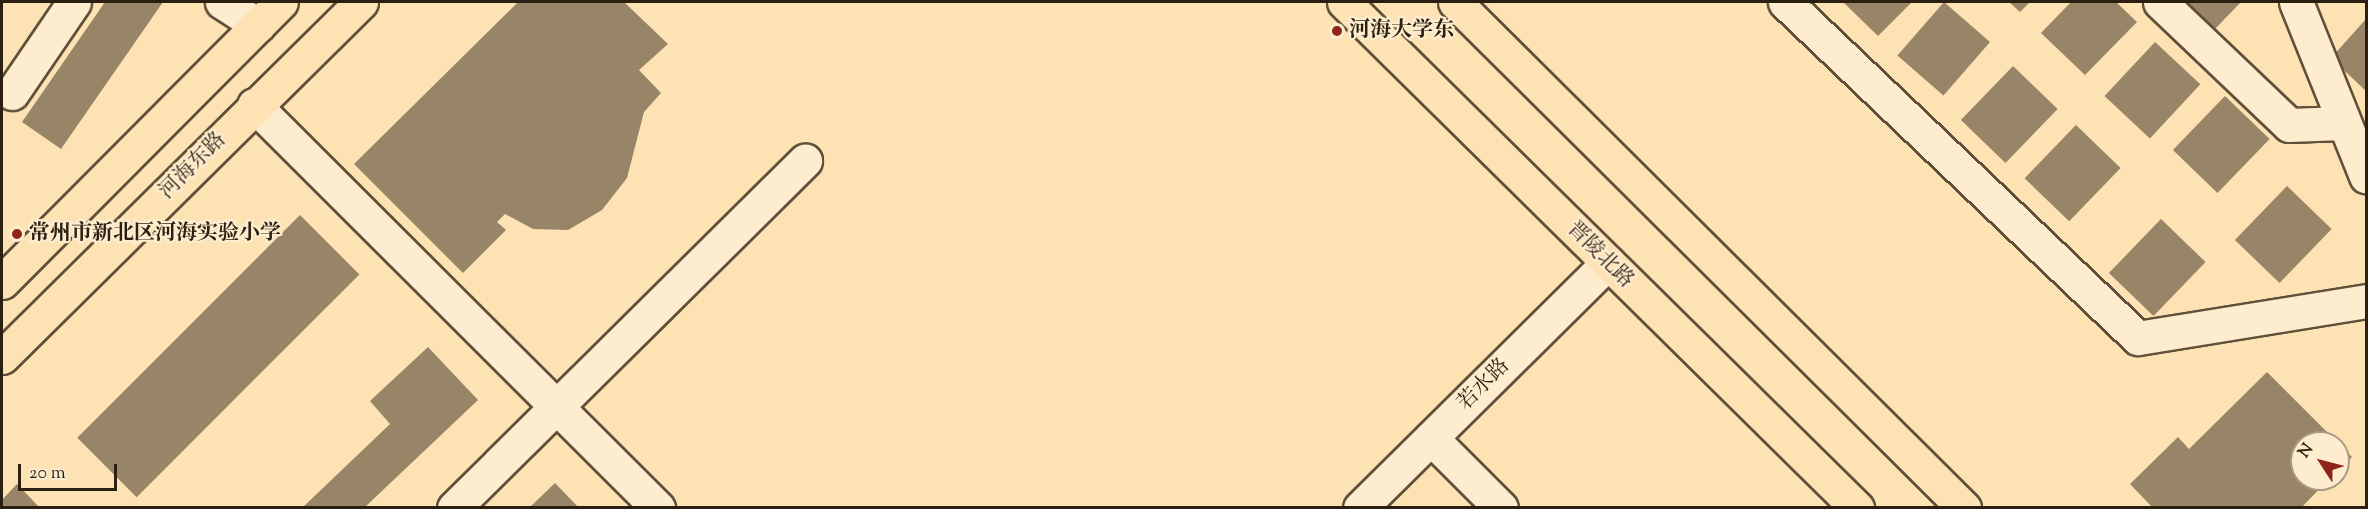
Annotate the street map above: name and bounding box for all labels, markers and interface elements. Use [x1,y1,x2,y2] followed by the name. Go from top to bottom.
[1349,18,1454,44] place label: 河海大学东
[1330,24,1344,38] marker: 河海大学东
[154,127,232,205] street label: 河海东路
[1561,216,1639,294] street label: 晋陵北路
[29,221,281,247] place label: 常州市新北区河海实验小学
[10,227,24,241] marker: 常州市新北区河海实验小学
[1453,354,1515,416] street label: 若水路
[2290,431,2350,491] north arrow
[2294,439,2320,463] text: N
[21,452,120,490] scale bar
[29,461,66,487] text: 20 m

